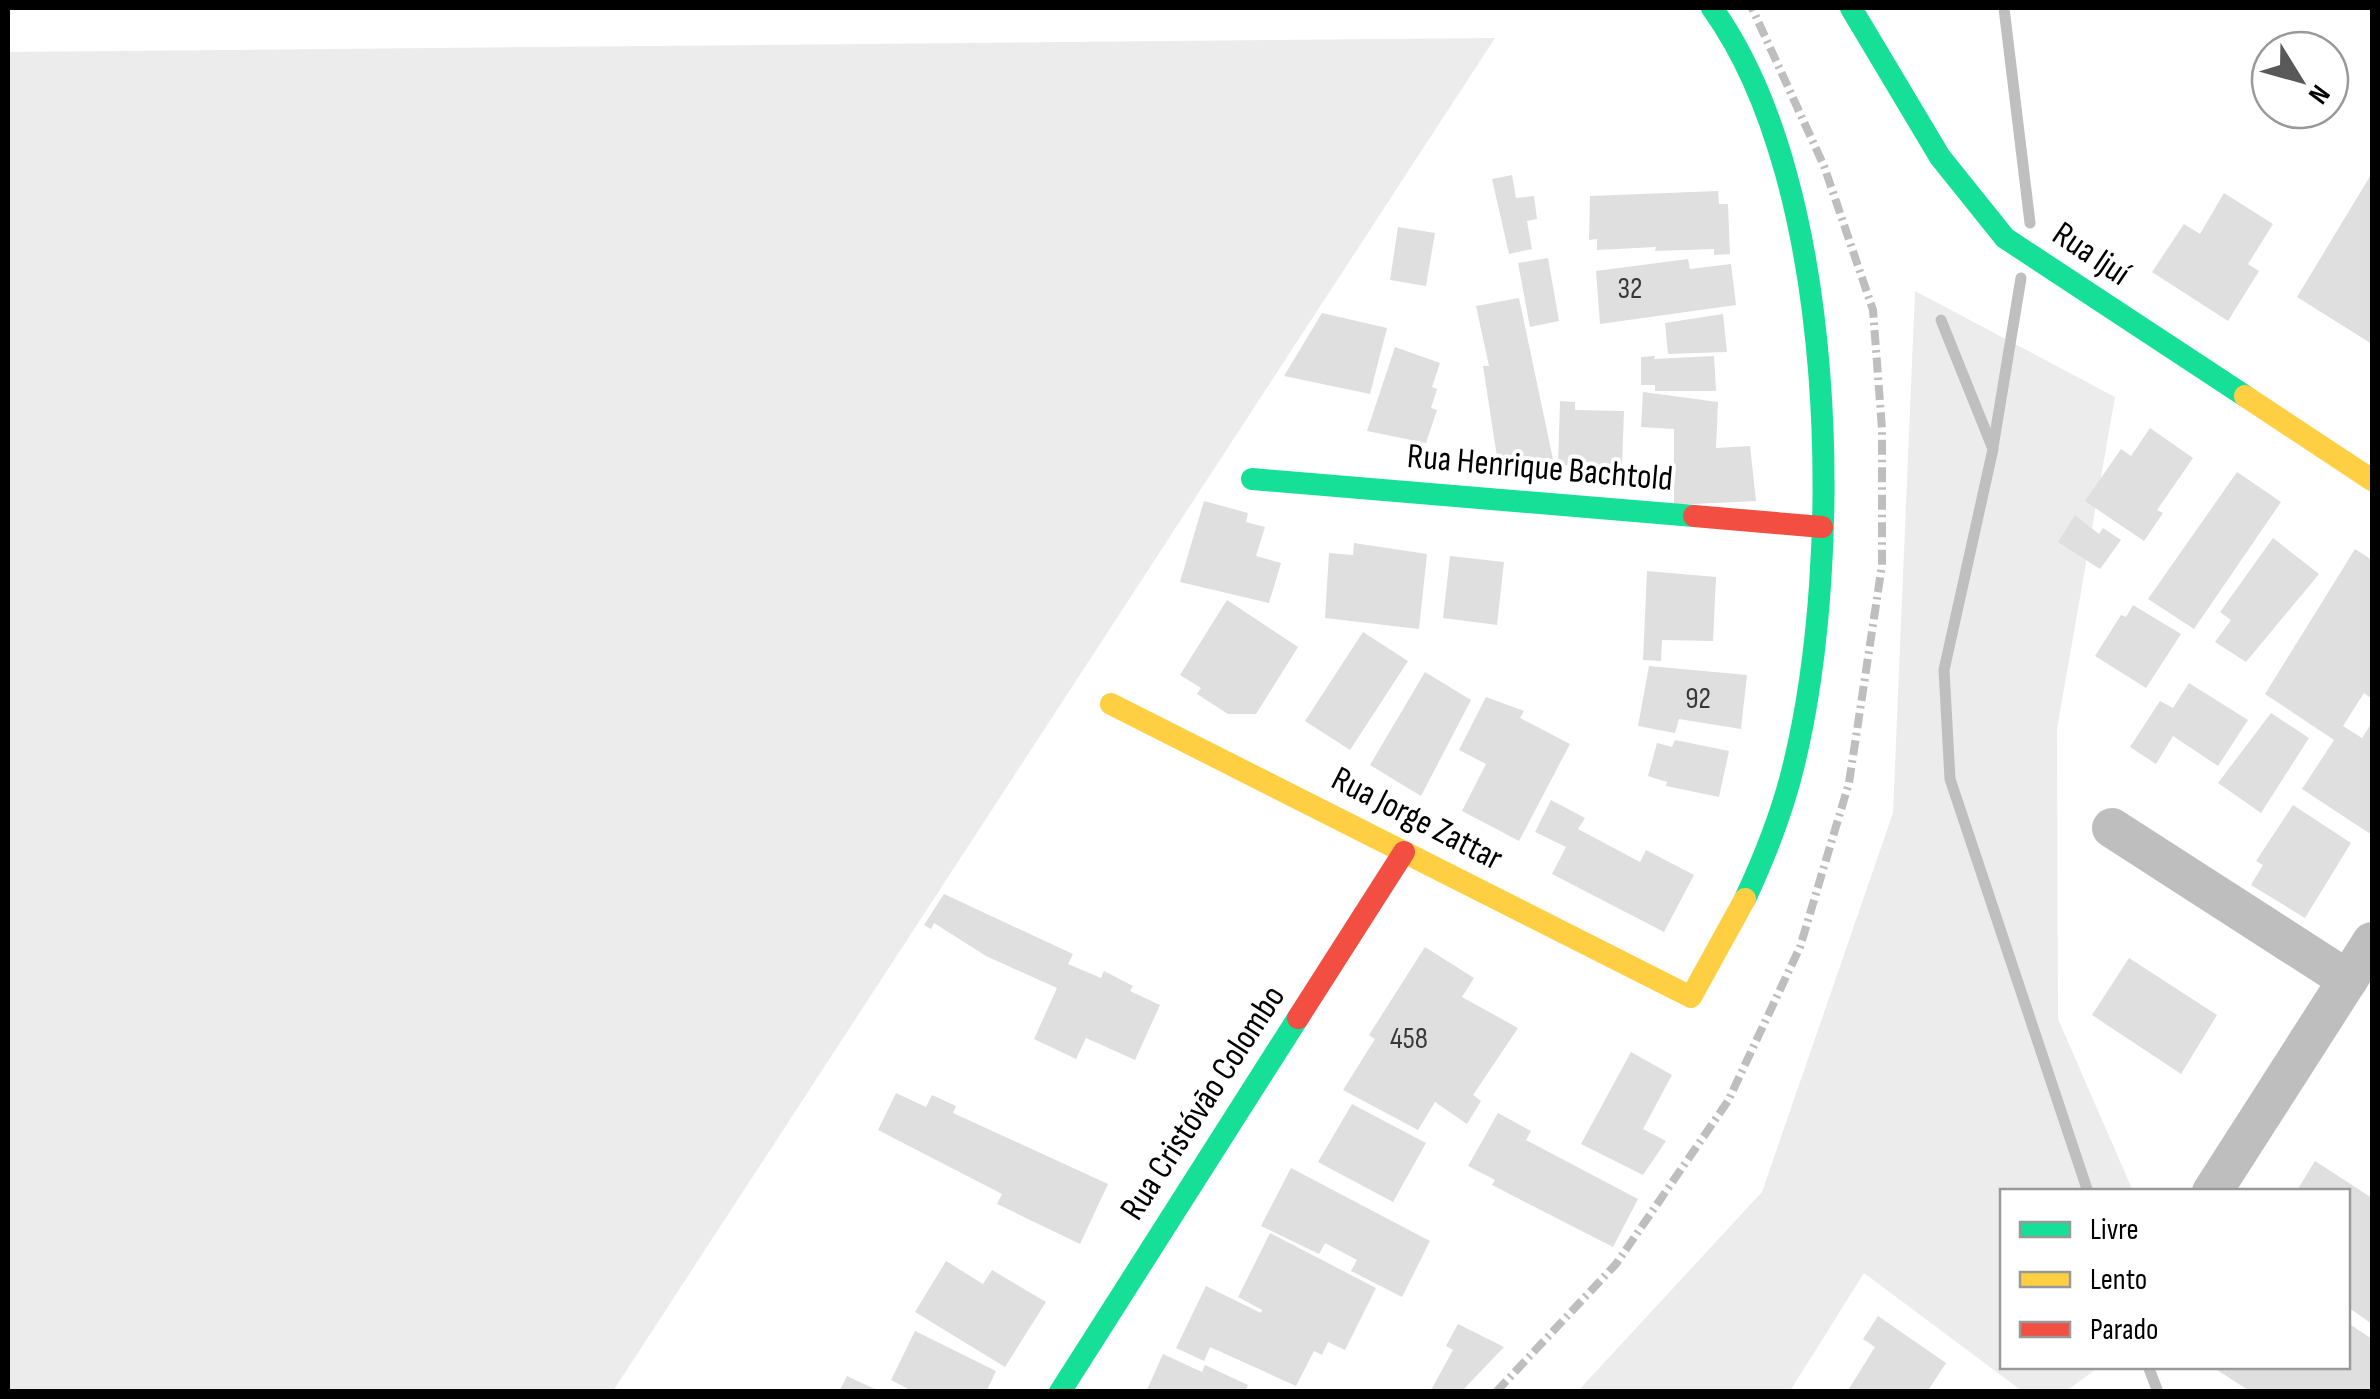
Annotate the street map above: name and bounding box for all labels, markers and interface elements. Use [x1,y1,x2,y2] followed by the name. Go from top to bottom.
[2250,30,2350,130] north arrow
[2301,78,2336,110] text: N
[2044,213,2138,296] street label: Rua Ijuí
[1618,271,1642,307] house number: 32
[1405,435,1675,501] street label: Rua Henrique Bachtold
[1685,681,1711,717] house number: 92
[1324,758,1510,880] street label: Rua Jorge Zattar
[1111,978,1295,1228] street label: Rua Cristóvão Colombo
[1390,1021,1428,1057] house number: 458
[2000,1189,2350,1369] legend
[2090,1212,2138,1248] text: Livre
[2090,1262,2147,1298] text: Lento
[2090,1312,2158,1348] text: Parado

